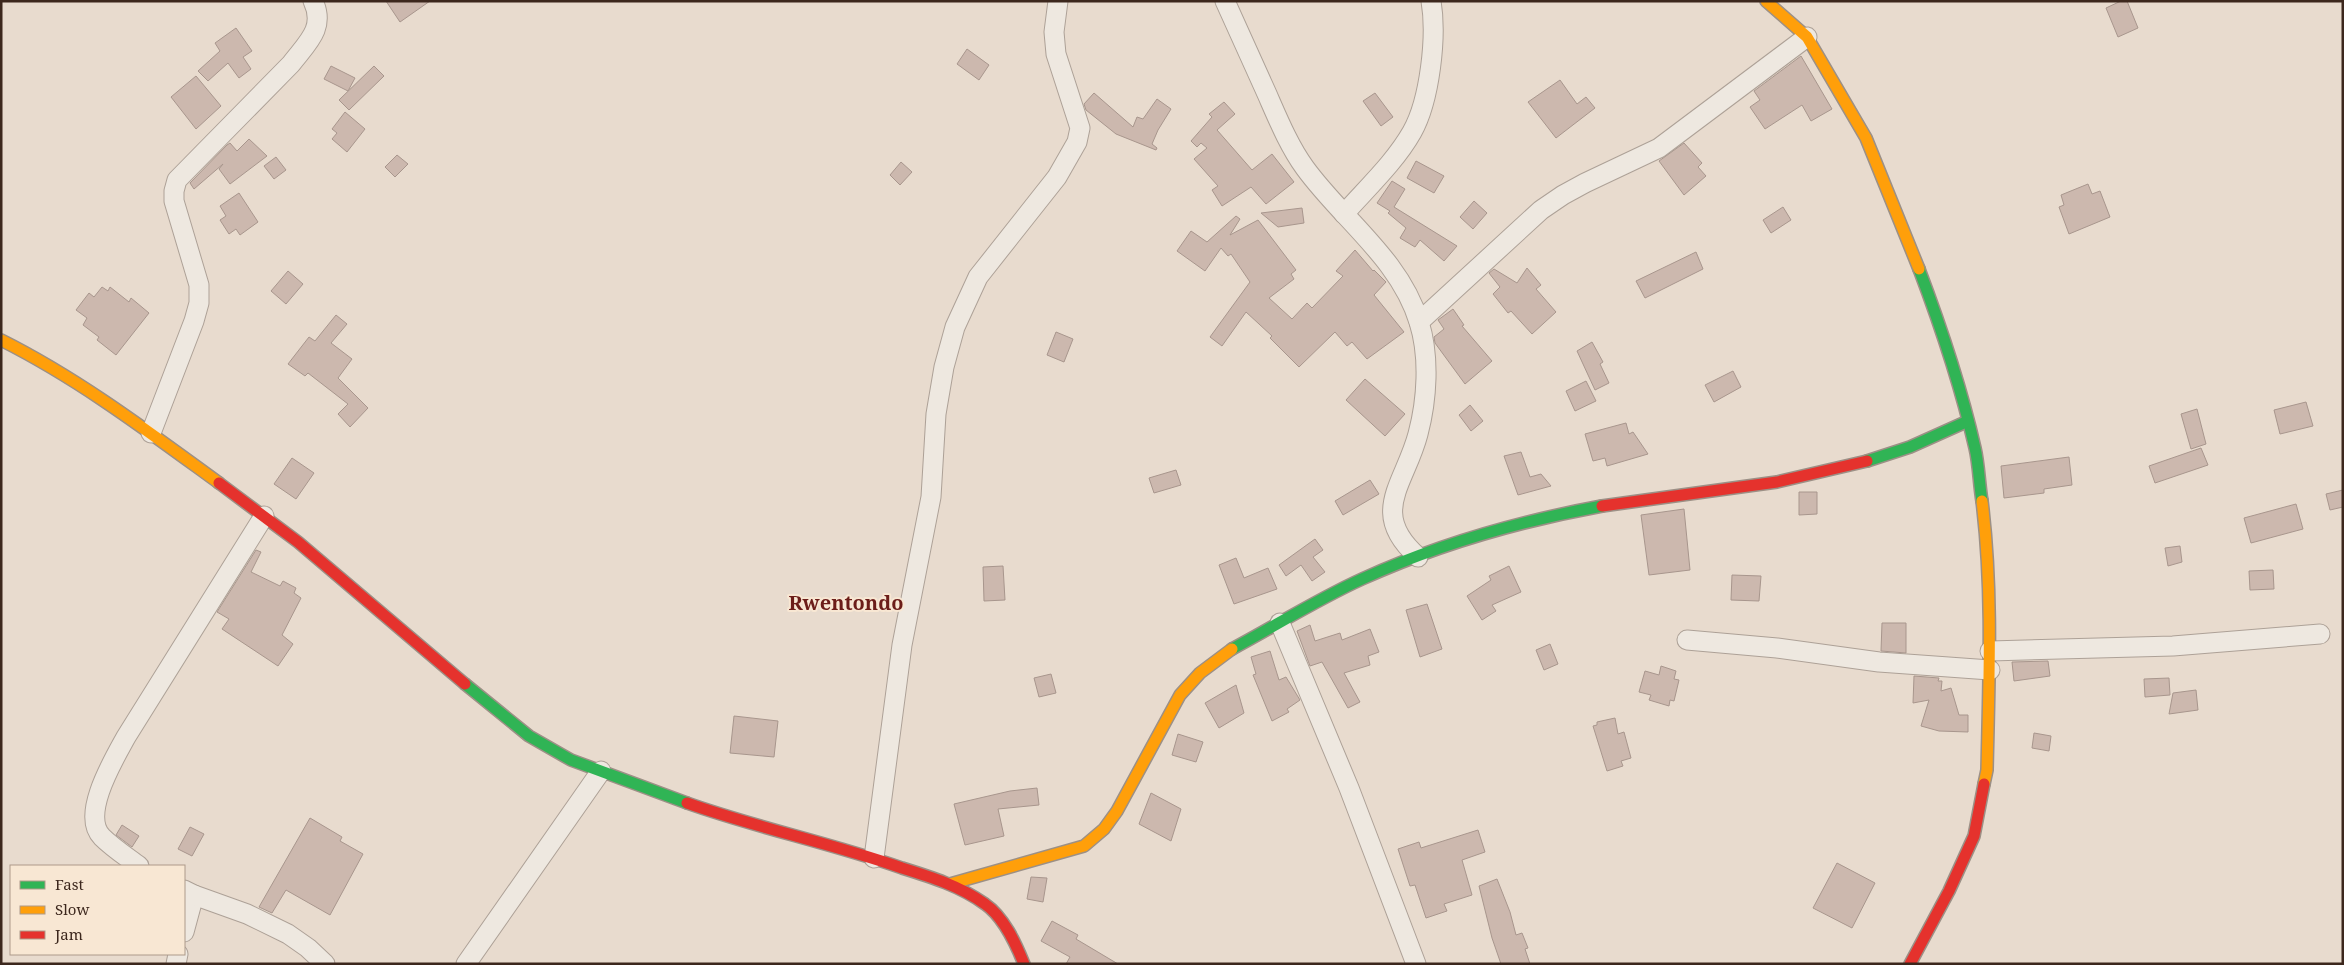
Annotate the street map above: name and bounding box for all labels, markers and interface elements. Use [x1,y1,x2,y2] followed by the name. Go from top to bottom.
[789,589,903,616] district label: Rwentondo
[10,865,185,955] legend
[55,874,84,894] text: Fast
[55,899,89,919] text: Slow
[54,924,83,944] text: Jam

